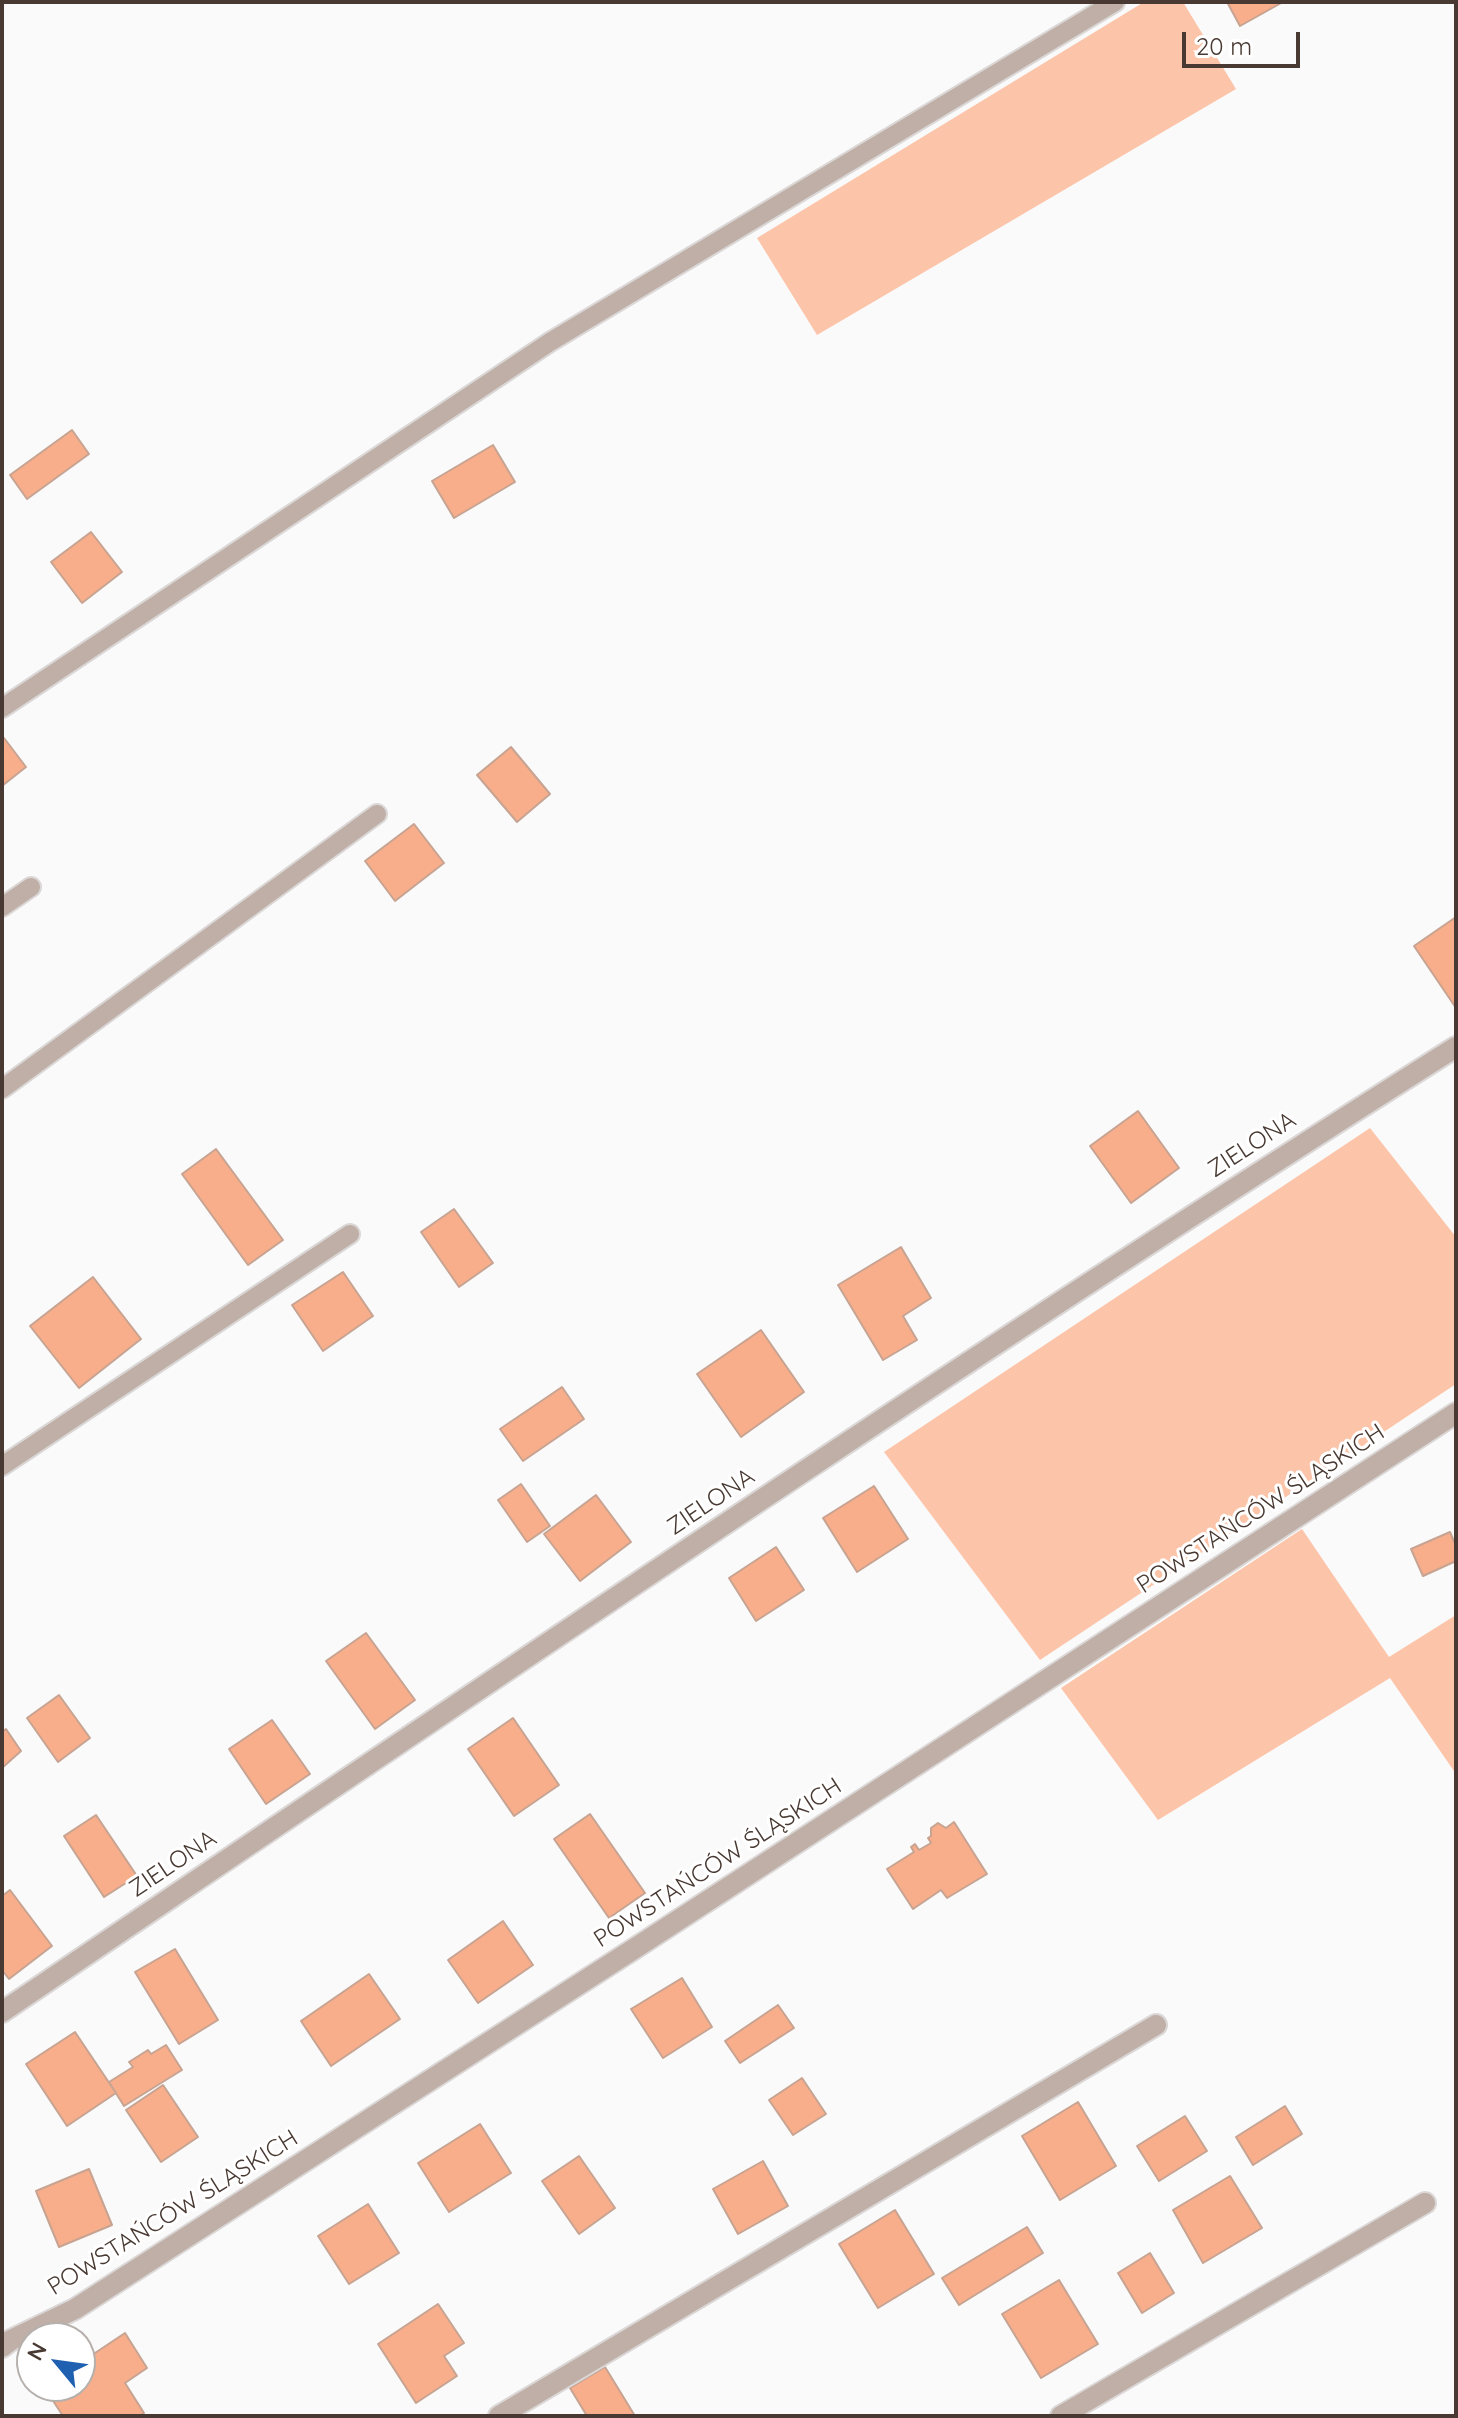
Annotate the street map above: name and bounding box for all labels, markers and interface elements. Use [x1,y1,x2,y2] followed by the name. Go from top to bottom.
[1186,16,1304,66] scale bar
[1196,31,1252,61] text: 20 m
[1203,1106,1301,1184] street label: ZIELONA
[1132,1418,1390,1600] street label: POWSTAŃCÓW ŚLĄSKICH
[662,1462,760,1542] street label: ZIELONA
[589,1772,847,1954] street label: POWSTAŃCÓW ŚLĄSKICH
[124,1824,222,1904] street label: ZIELONA
[43,2124,303,2302] street label: POWSTAŃCÓW ŚLĄSKICH
[16,2322,96,2402] north arrow
[21,2337,53,2365] text: N

